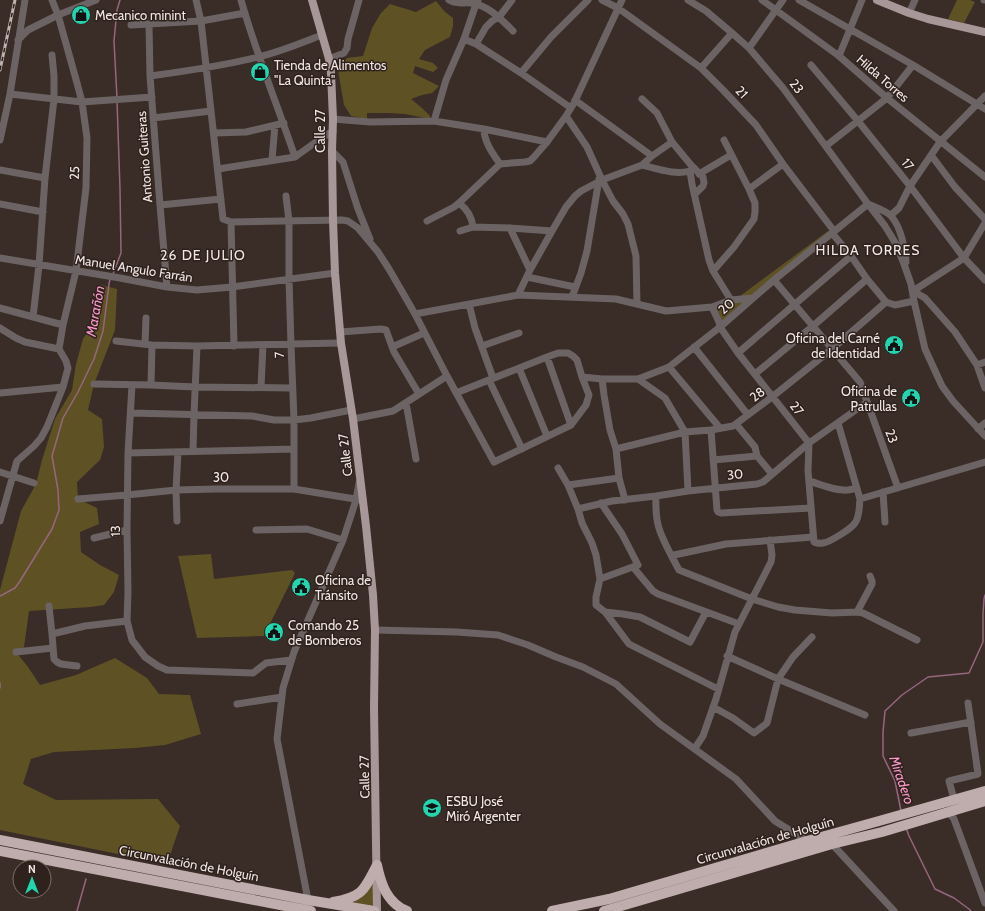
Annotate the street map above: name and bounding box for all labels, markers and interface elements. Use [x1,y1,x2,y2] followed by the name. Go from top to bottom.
[70,4,92,26] shop icon: Mecanico minint
[95,7,186,23] place label: Mecanico minint
[853,51,913,106] street label: Hilda Torres
[274,57,387,88] place label: Tienda de Alimentos "La Quinta"
[249,61,271,83] shop icon: Tienda de Alimentos "La Quinta"
[786,76,808,96] street label: 23
[732,82,752,102] street label: 21
[312,109,328,153] street label: Calle 27
[133,110,155,203] street label: Antonio Guiteras
[898,155,918,174] street label: 17
[66,166,82,180] street label: 25
[816,241,920,259] district label: HILDA TORRES
[160,246,246,264] district label: 26 DE JULIO
[74,251,194,285] street label: Manuel Angulo Farrán
[81,284,108,339] water label: Marañón
[715,295,737,317] street label: 20
[786,330,880,361] place label: Oficina del Carné de Identidad
[883,334,905,356] public building icon: Oficina del Carné de Identidad
[271,351,287,359] street label: 7
[746,383,768,405] street label: 28
[841,383,898,414] place label: Oficina de Patrullas
[900,387,922,409] public building icon: Oficina de Patrullas
[787,398,808,419] street label: 27
[882,427,902,445] street label: 23
[334,432,356,477] street label: Calle 27
[726,465,744,483] street label: 30
[213,469,229,485] street label: 30
[107,525,123,537] street label: 13
[315,572,371,603] place label: Oficina de Tránsito
[290,576,312,598] public building icon: Oficina de Tránsito
[288,617,362,648] place label: Comando 25 de Bomberos
[263,621,285,643] public building icon: Comando 25 de Bomberos
[885,752,919,807] water label: Miradero
[356,755,372,799] street label: Calle 27
[446,793,522,824] place label: ESBU José Miró Argenter
[421,797,443,819] school or university icon: ESBU José Miró Argenter
[694,813,836,867] street label: Circunvalación de Holguín
[118,842,260,884] street label: Circunvalación de Holguín
[12,859,52,899] north arrow
[28,862,36,876] text: N

